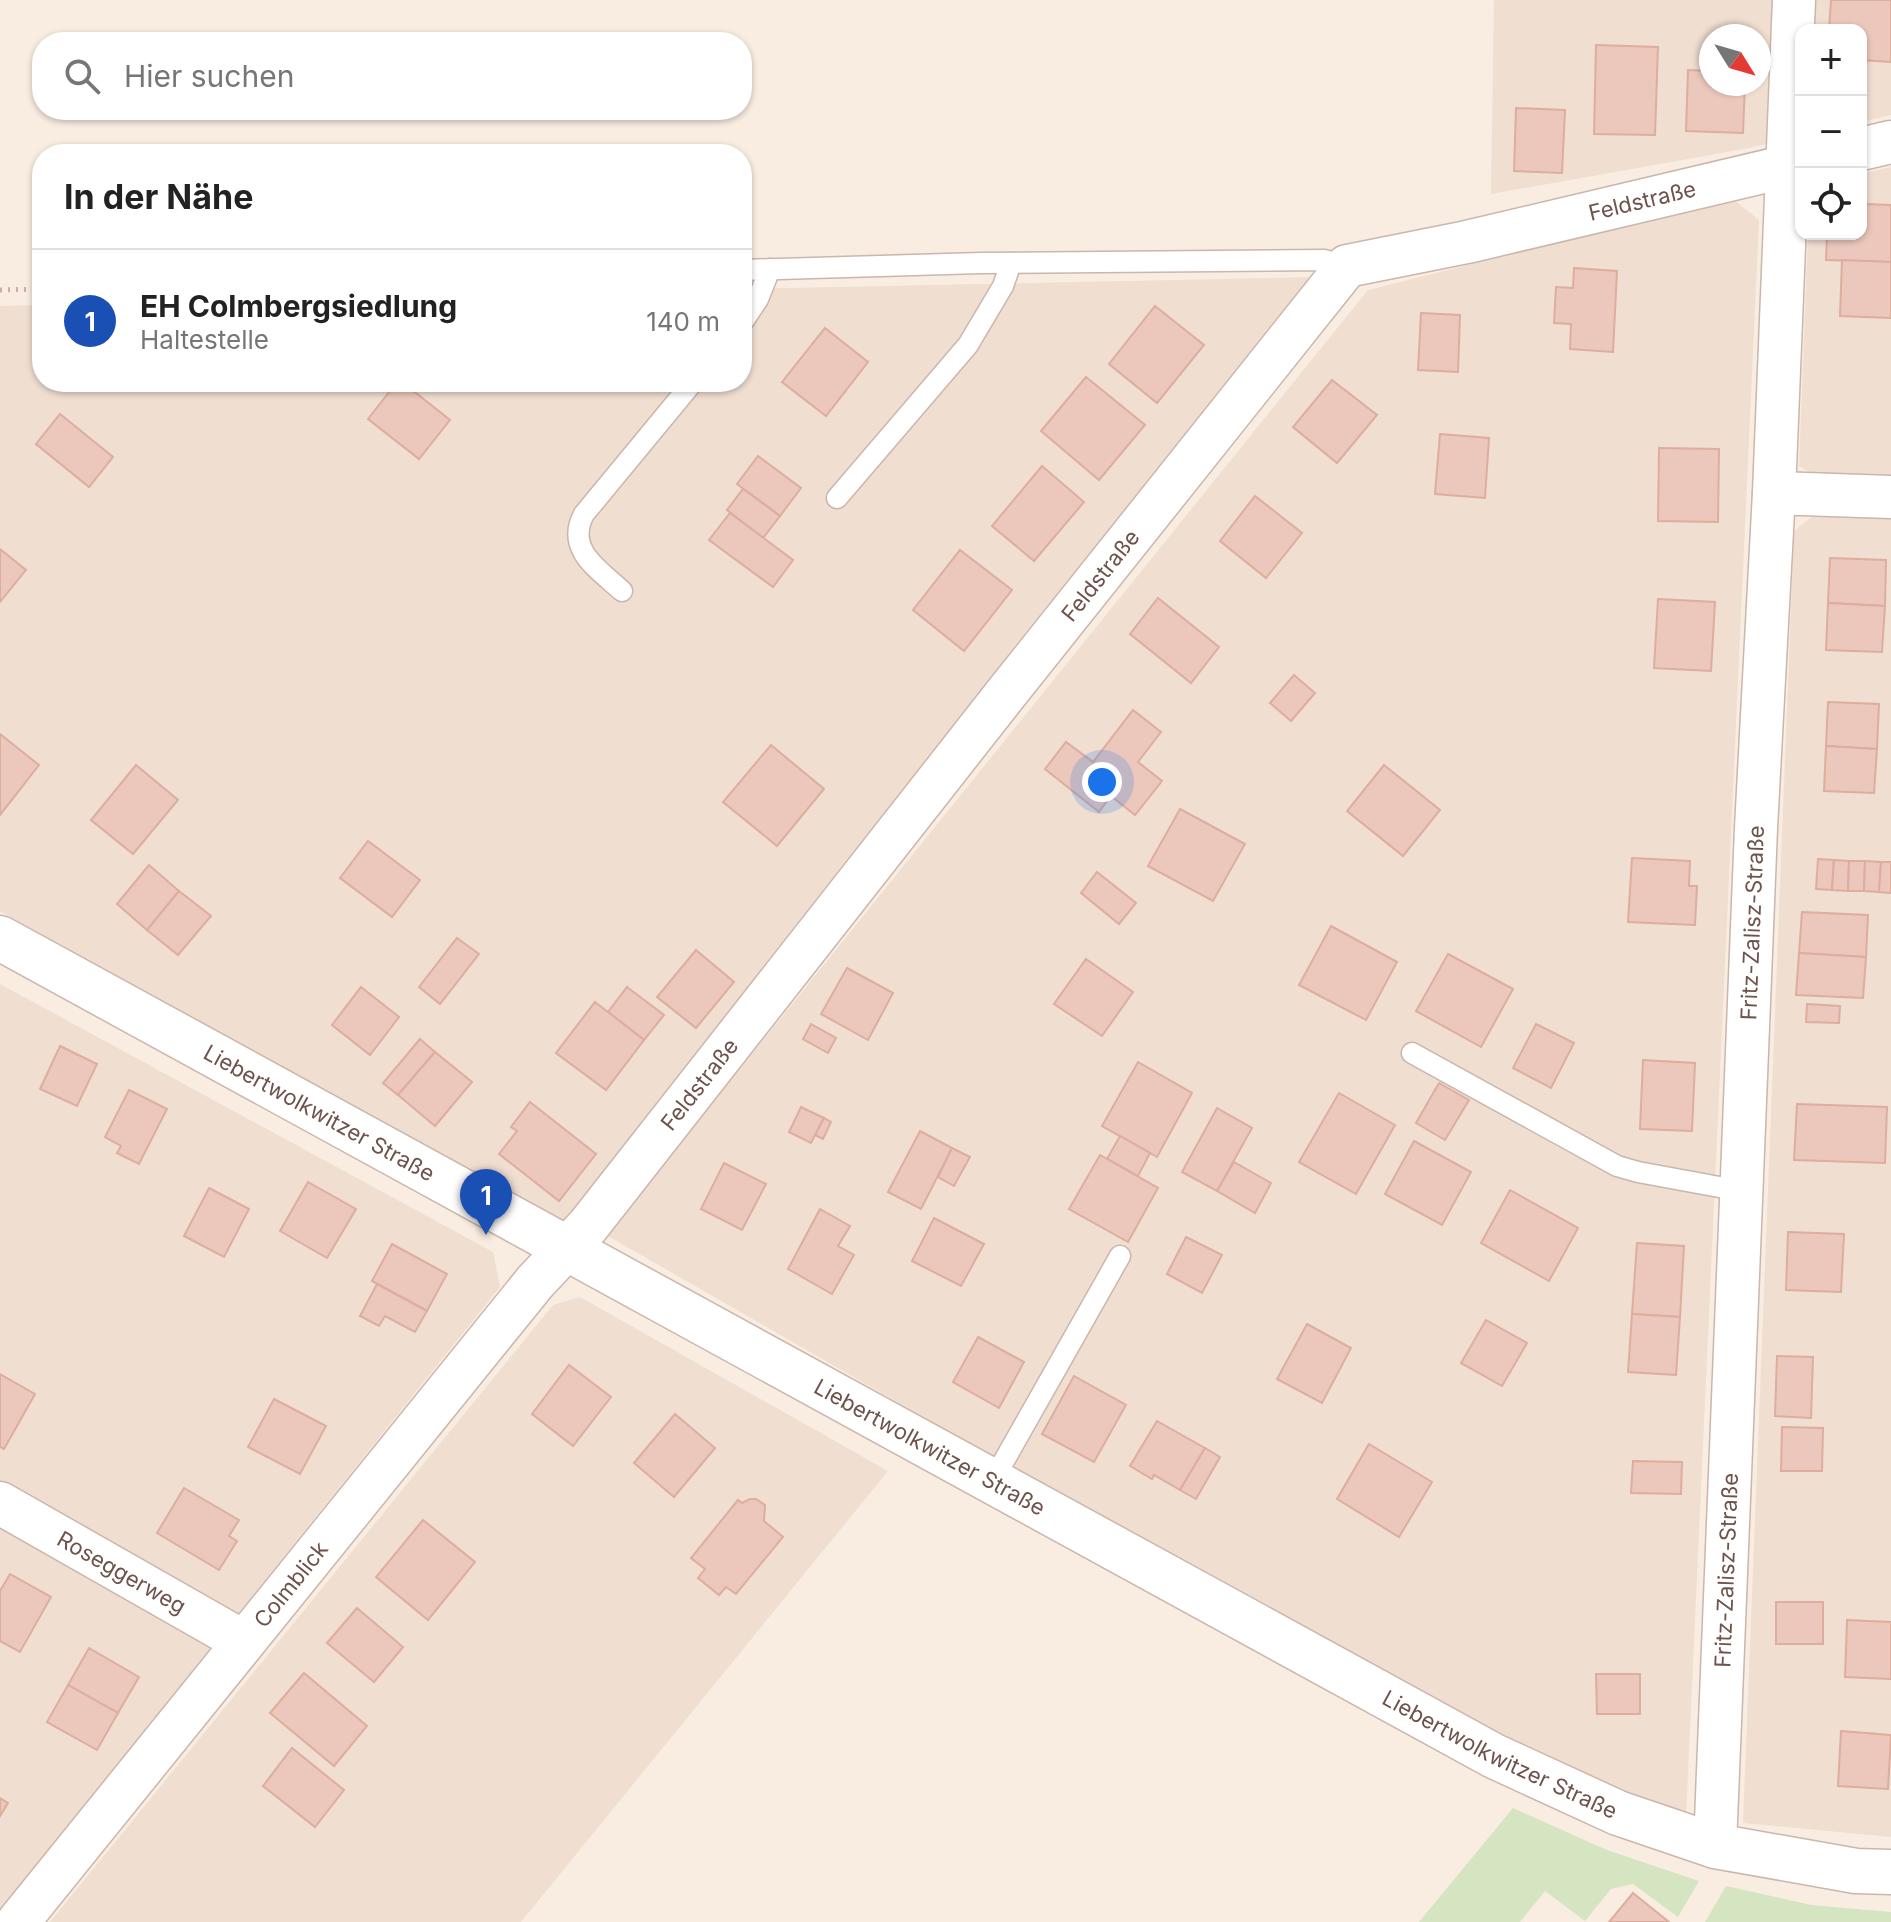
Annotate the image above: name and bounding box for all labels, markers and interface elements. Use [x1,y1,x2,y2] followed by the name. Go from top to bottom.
[1699,24,1771,96] north arrow
[1795,24,1867,240] map controls
[1795,24,1867,96] button: +
[32,32,752,120] search box
[60,54,104,98] icon: search
[124,58,294,94] text: Hier suchen
[1795,96,1867,168] button: −
[1795,168,1867,240] button: locate
[1586,175,1698,226] street label: Feldstraße
[64,176,253,217] text: In der Nähe
[140,288,457,324] text: EH Colmbergsiedlung
[84,306,96,337] text: 1
[646,306,720,337] text: 140 m
[140,324,269,355] text: Haltestelle
[1056,524,1145,626] street label: Feldstraße
[1082,762,1122,802] your location
[1735,825,1769,1021] street label: Fritz-Zalisz-Straße
[655,1033,743,1135] street label: Feldstraße
[199,1039,439,1186] street label: Liebertwolkwitzer Straße
[460,1169,512,1235] pin: 1
[810,1373,1050,1521] street label: Liebertwolkwitzer Straße
[1709,1472,1743,1668] street label: Fritz-Zalisz-Straße
[53,1525,191,1619] street label: Roseggerweg
[248,1536,333,1633] street label: Colmblick
[1378,1685,1622,1824] street label: Liebertwolkwitzer Straße

